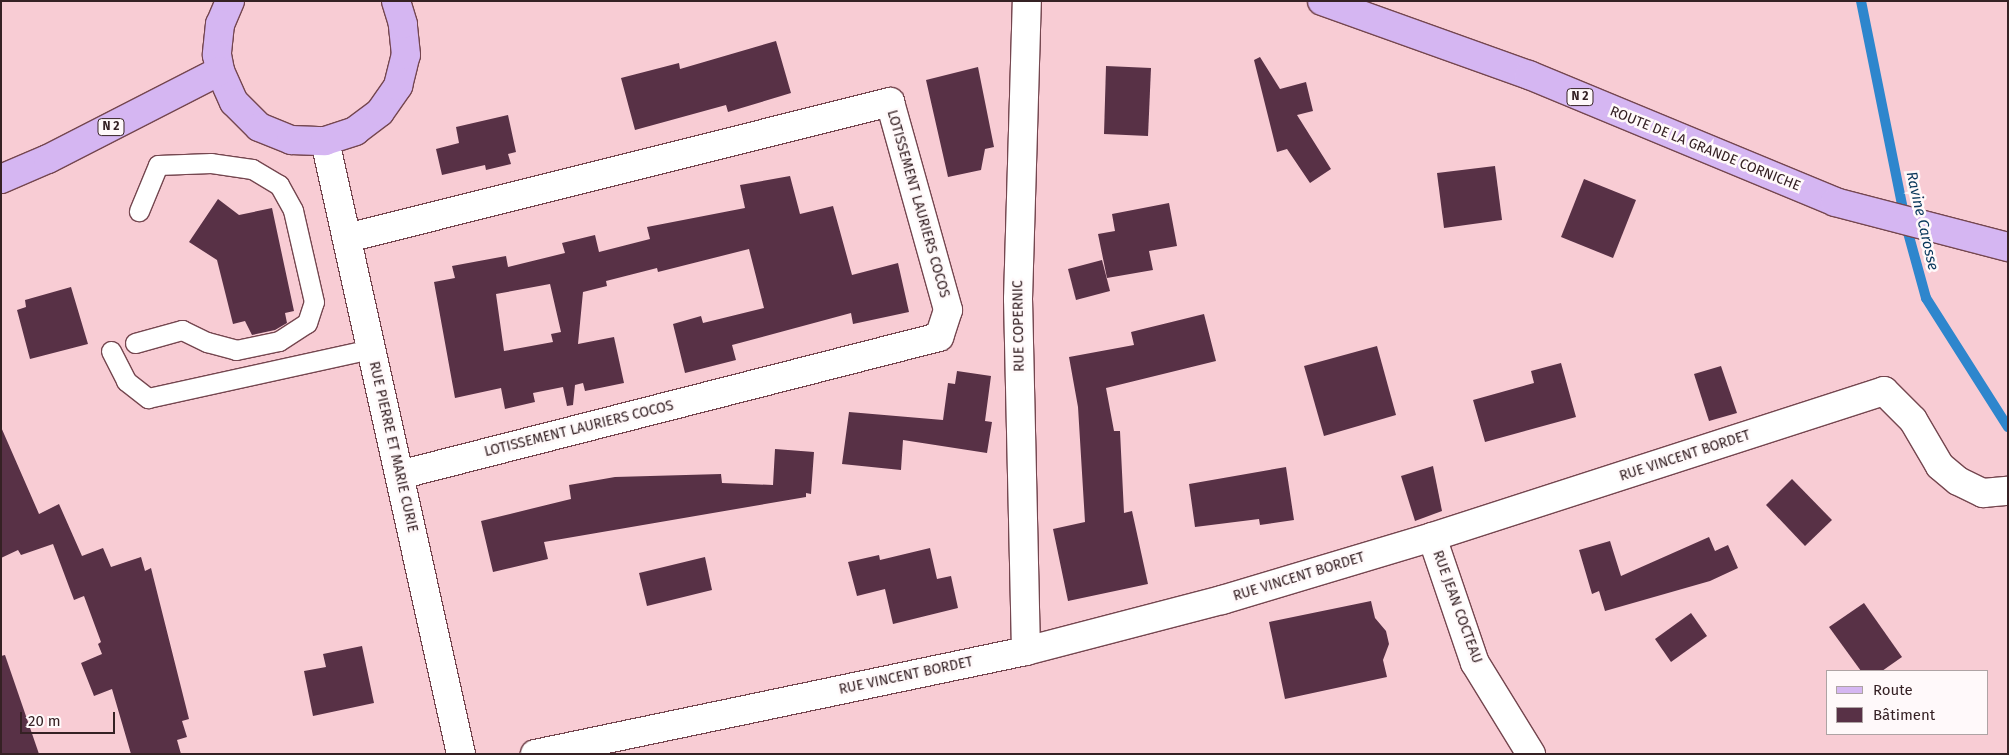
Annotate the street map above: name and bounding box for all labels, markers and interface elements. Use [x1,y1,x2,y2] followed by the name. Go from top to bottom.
[1566,88,1594,106] road number: N 2
[1607,103,1803,195] street label: ROUTE DE LA GRANDE CORNICHE
[883,108,953,300] street label: LOTISSEMENT LAURIERS COCOS
[97,118,125,136] road number: N 2
[1902,170,1942,272] water label: Ravine Carosse
[1010,280,1028,372] street label: RUE COPERNIC
[365,360,421,534] street label: RUE PIERRE ET MARIE CURIE
[483,397,675,461] street label: LOTISSEMENT LAURIERS COCOS
[1617,427,1753,485] street label: RUE VINCENT BORDET
[1429,548,1485,666] street label: RUE JEAN COCTEAU
[1231,549,1367,605] street label: RUE VINCENT BORDET
[837,654,975,698] street label: RUE VINCENT BORDET
[1826,670,1989,735] legend
[1873,681,1913,699] text: Route
[22,702,118,734] scale bar
[1873,706,1935,724] text: Bâtiment
[28,712,61,730] text: 20 m

